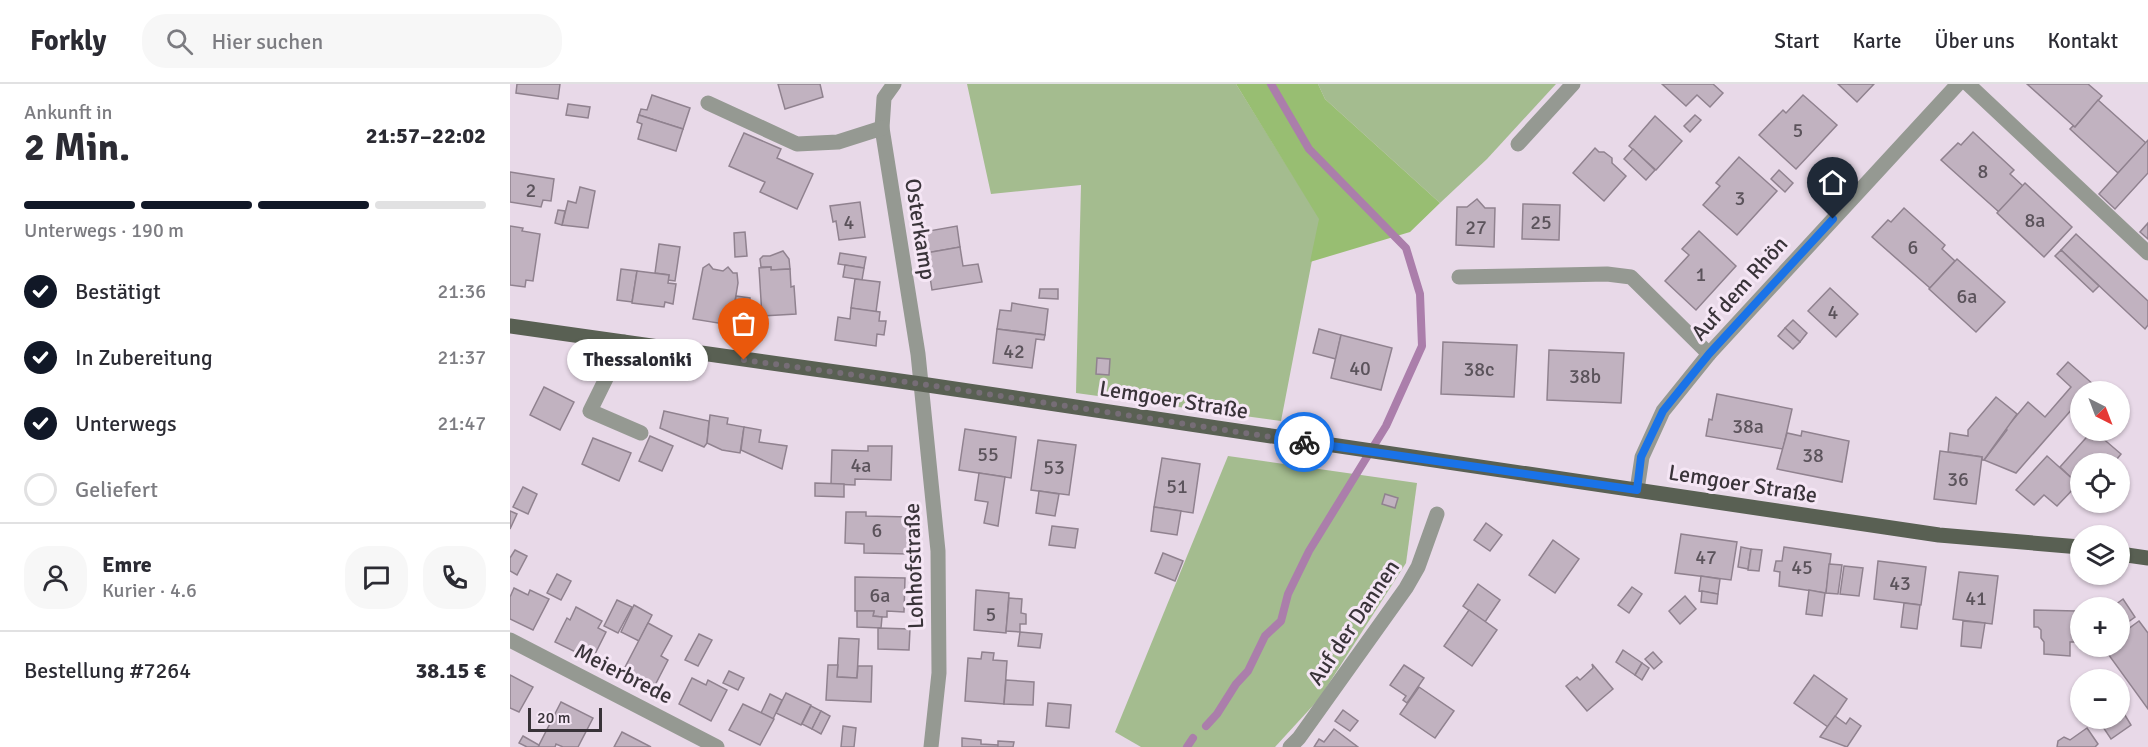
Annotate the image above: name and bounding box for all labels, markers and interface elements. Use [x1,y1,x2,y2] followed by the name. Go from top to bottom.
[142,14,562,68] search box
[30,24,106,58] text: Forkly
[163,25,196,58] icon: search
[211,28,323,55] text: Hier suchen
[1774,28,1819,54] text: Start
[1852,28,1901,54] text: Karte
[1934,28,2015,54] text: Über uns
[2048,28,2118,54] text: Kontakt
[24,100,112,125] text: Ankunft in
[1793,118,1803,143] house number: 5
[366,122,486,149] text: 21:57–22:02
[24,123,130,171] text: 2 Min.
[1807,157,1858,219] pin
[1978,159,1988,184] house number: 8
[1816,166,1849,199] icon: home
[899,177,942,282] street label: Osterkamp
[526,178,536,203] house number: 2
[1735,186,1745,211] house number: 3
[2025,208,2045,233] house number: 8a
[844,210,855,235] house number: 4
[1530,210,1552,235] house number: 25
[1465,215,1487,240] house number: 27
[24,218,184,243] text: Unterwegs · 190 m
[1685,231,1793,346] street label: Auf dem Rhön
[1908,235,1918,260] house number: 6
[1696,262,1706,287] house number: 1
[24,275,57,308] icon: check
[75,278,161,305] text: Bestätigt
[437,279,486,304] text: 21:36
[1957,284,1977,309] house number: 6a
[718,298,769,360] pin
[1828,300,1839,325] house number: 4
[727,307,760,340] icon: bag
[567,339,708,381] callout: Thessaloniki
[1003,339,1025,364] house number: 42
[24,341,57,374] icon: check
[75,344,213,371] text: In Zubereitung
[437,345,486,370] text: 21:37
[583,347,692,372] text: Thessaloniki
[1349,356,1371,381] house number: 40
[1463,357,1495,382] house number: 38c
[1569,364,1601,389] house number: 38b
[1098,374,1250,425] street label: Lemgoer Straße
[2070,381,2130,441] north arrow
[2070,381,2130,729] map controls
[24,407,57,440] icon: check
[75,410,177,437] text: Unterwegs
[437,411,486,436] text: 21:47
[1274,412,1334,472] courier
[1732,414,1764,439] house number: 38a
[1288,426,1321,459] icon: bike
[977,442,999,467] house number: 55
[1802,443,1824,468] house number: 38
[851,453,871,478] house number: 4a
[2070,453,2130,513] button: locate
[1043,455,1065,480] house number: 53
[1667,458,1819,509] street label: Lemgoer Straße
[1947,467,1969,492] house number: 36
[1166,474,1188,499] house number: 51
[75,476,158,503] text: Geliefert
[898,502,929,630] street label: Lohhofstraße
[872,518,882,543] house number: 6
[2070,525,2130,585] button: layers
[1695,545,1717,570] house number: 47
[24,546,87,609] button: person
[345,546,408,609] button: chat
[423,546,486,609] button: phone
[102,551,152,578] text: Emre
[1302,555,1405,690] street label: Auf der Dannen
[1791,555,1813,580] house number: 45
[1889,571,1911,596] house number: 43
[102,578,197,603] text: Kurier · 4.6
[870,583,890,608] house number: 6a
[1965,586,1987,611] house number: 41
[2070,597,2130,657] button: +
[986,602,996,627] house number: 5
[570,637,677,710] street label: Meierbrede
[24,657,191,684] text: Bestellung #7264
[415,657,486,684] text: 38.15 €
[2070,669,2130,729] button: −
[528,705,602,732] scale bar
[537,708,571,728] text: 20 m

